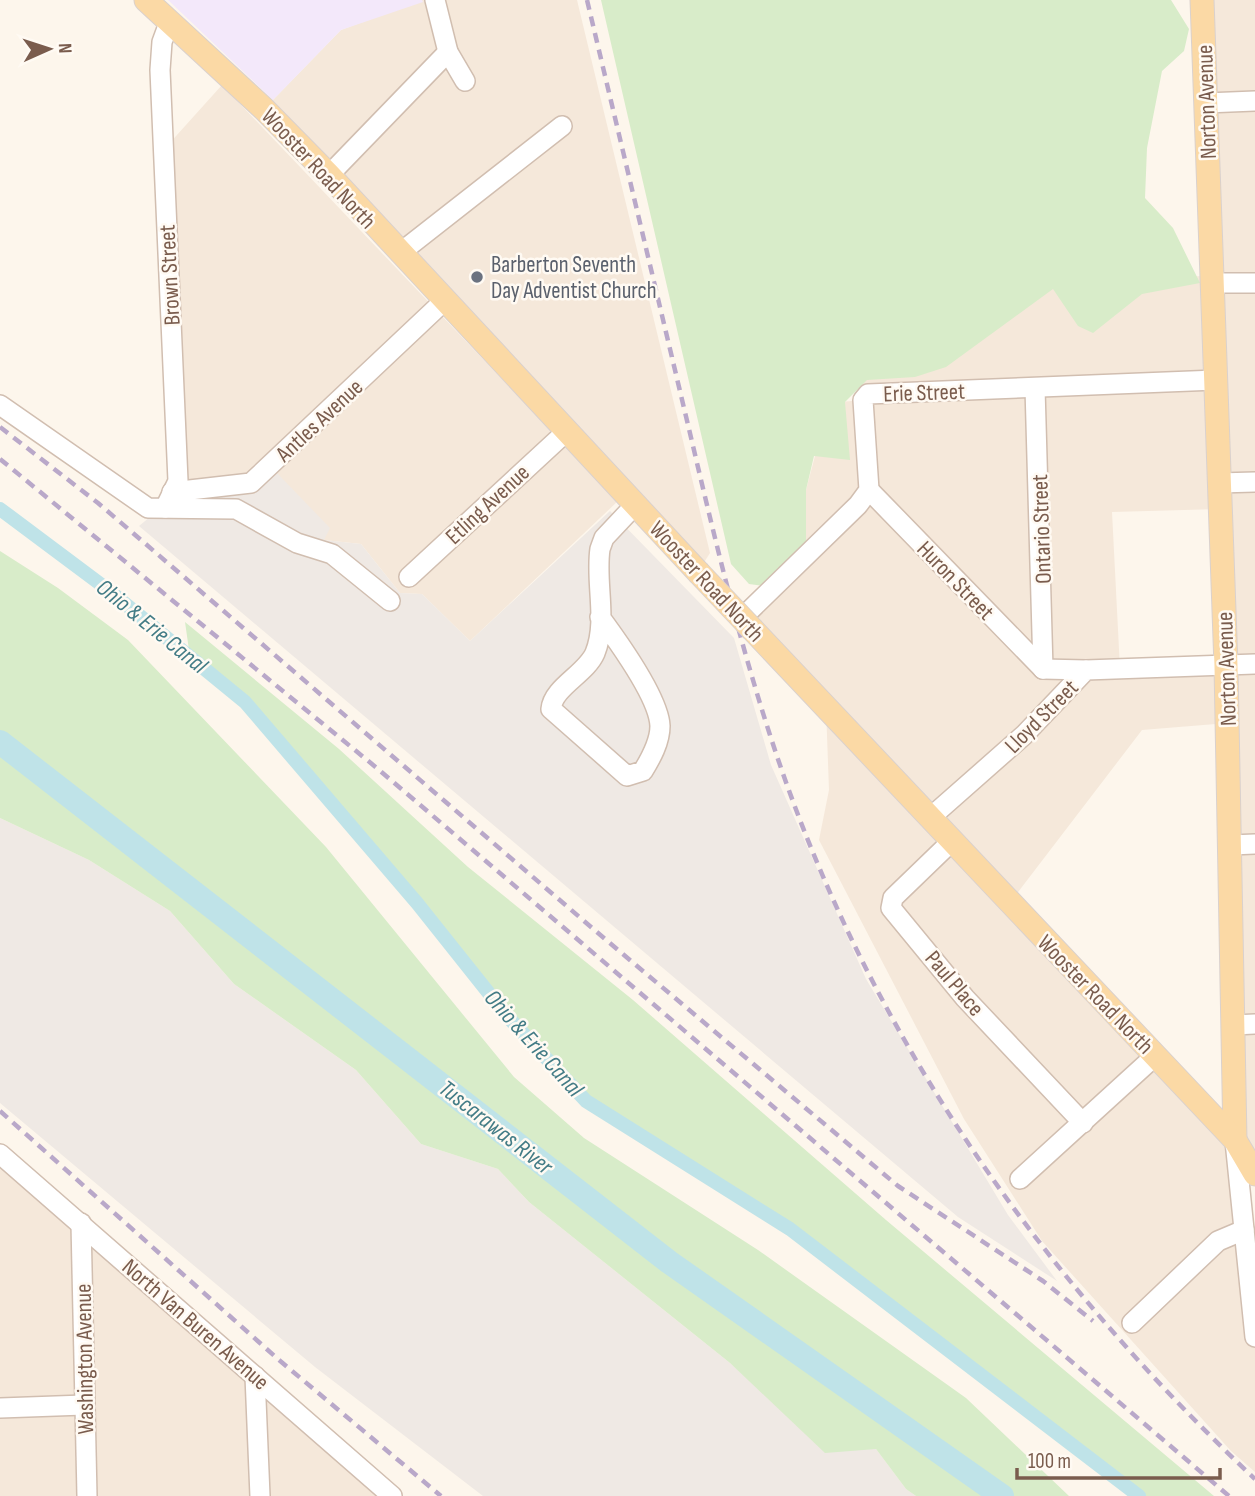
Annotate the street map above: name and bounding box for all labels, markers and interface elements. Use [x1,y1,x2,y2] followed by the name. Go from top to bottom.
[14,14,84,84] north arrow
[53,43,76,54] text: N
[1191,44,1223,160] street label: Norton Avenue
[255,102,381,235] street label: Wooster Road North
[153,224,187,326] street label: Brown Street
[491,251,657,305] place label: Barberton Seventh Day Adventist Church
[469,269,485,285] marker: Barberton Seventh Day Adventist Church
[270,373,369,469] street label: Antles Avenue
[883,378,965,408] street label: Erie Street
[440,459,535,551] street label: Etling Avenue
[1026,474,1058,584] street label: Ontario Street
[643,515,769,648] street label: Wooster Road North
[911,535,1000,626] street label: Huron Street
[90,573,213,680] water label: Ohio & Erie Canal
[1211,611,1243,727] street label: Norton Avenue
[999,674,1084,759] street label: Lloyd Street
[1031,929,1159,1060] street label: Wooster Road North
[919,945,990,1022] street label: Paul Place
[478,984,590,1103] water label: Ohio & Erie Canal
[433,1074,559,1182] water label: Tuscarawas River
[116,1253,275,1396] street label: North Van Buren Avenue
[70,1283,100,1435] street label: Washington Avenue
[1017,1436,1220,1480] scale bar
[1028,1449,1071,1474] text: 100 m

